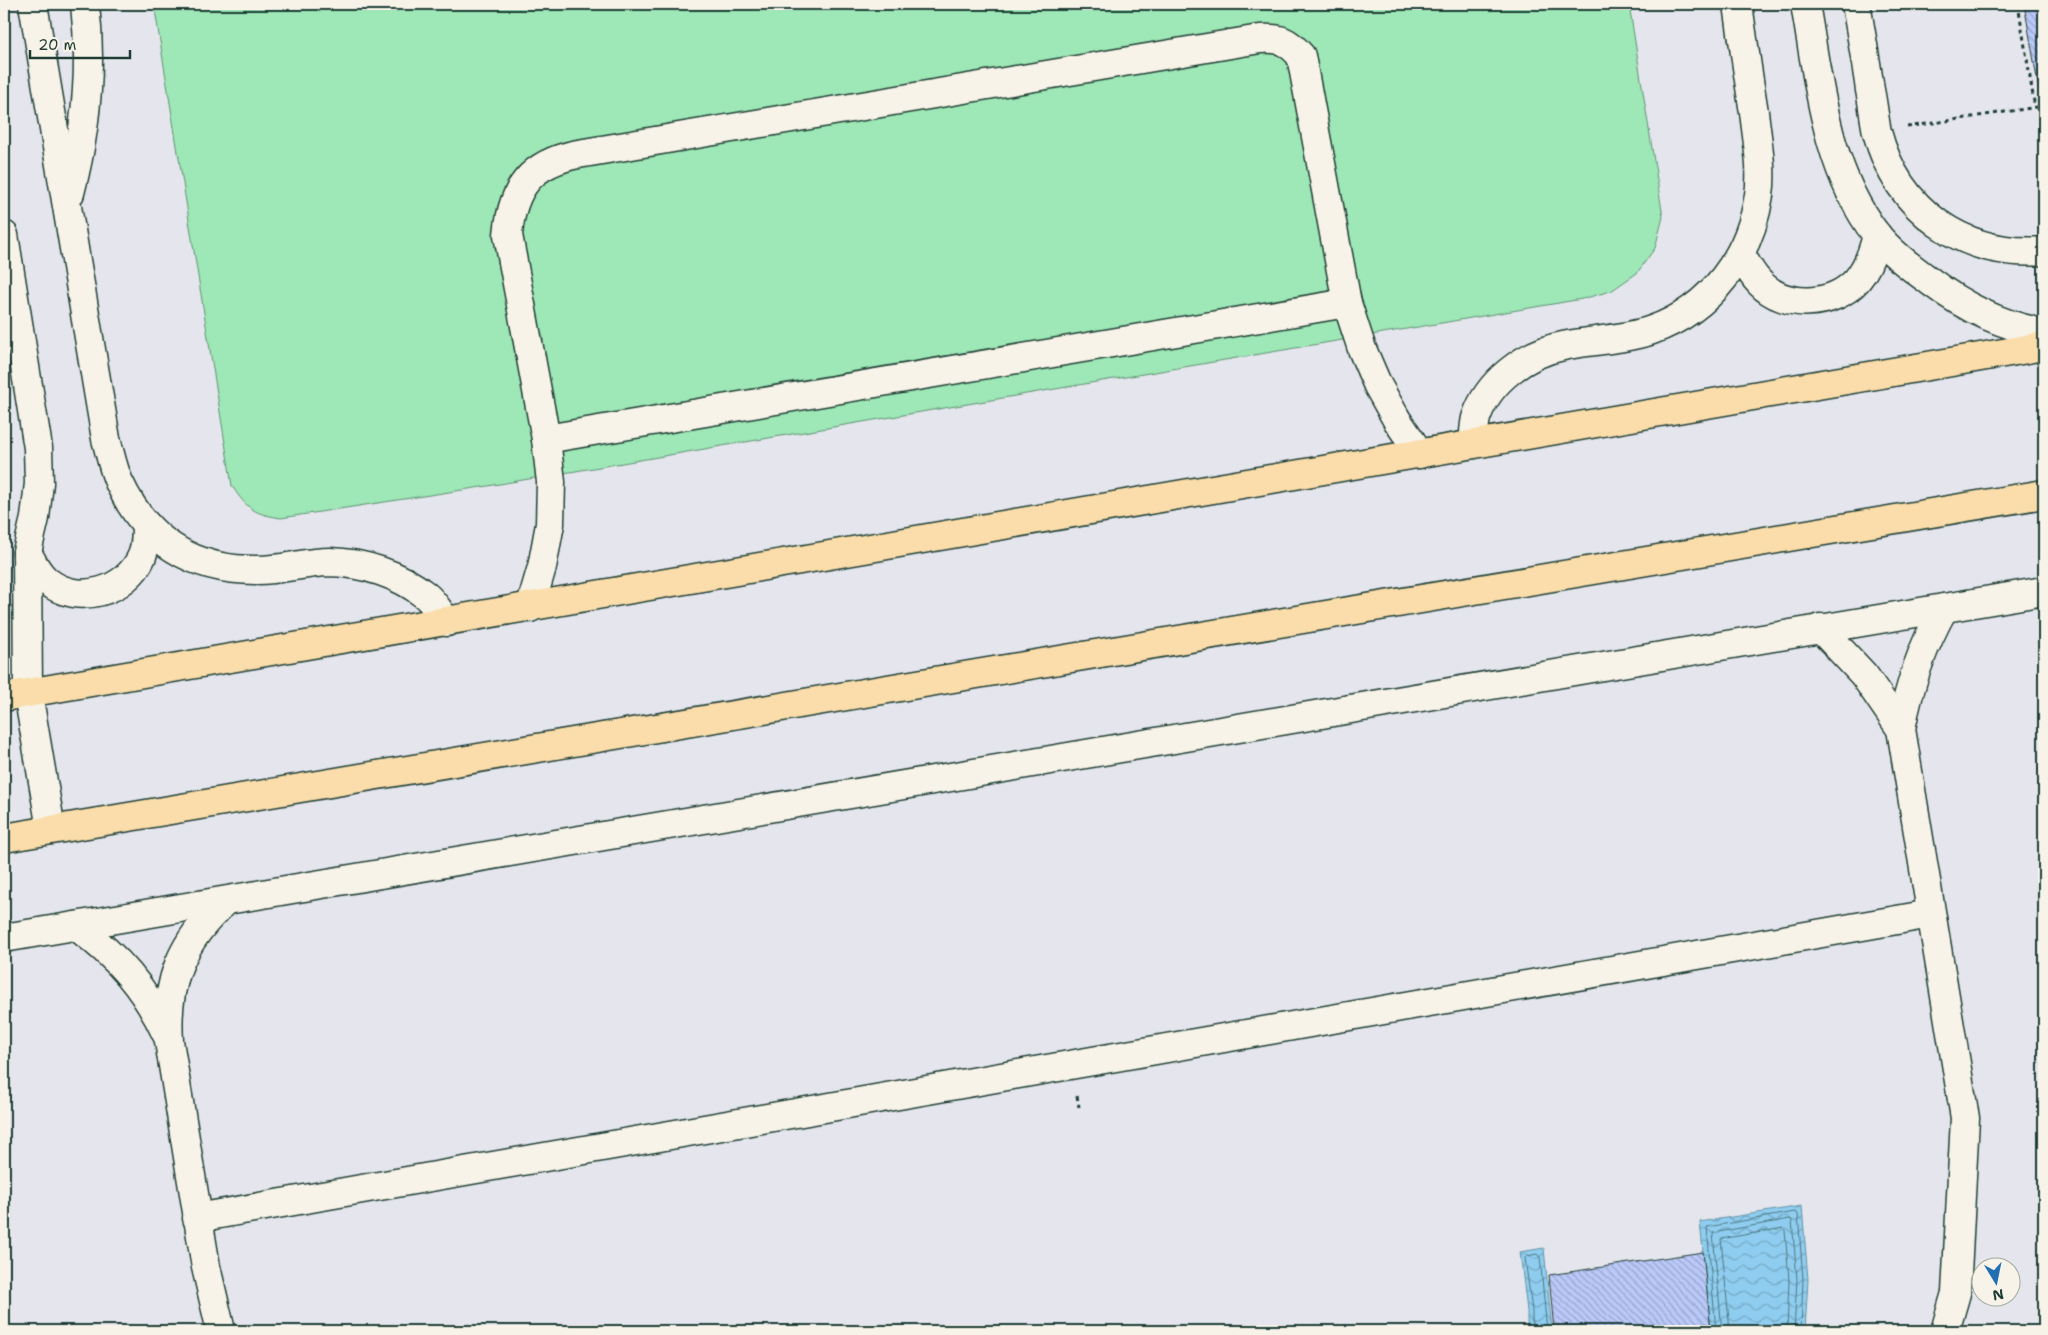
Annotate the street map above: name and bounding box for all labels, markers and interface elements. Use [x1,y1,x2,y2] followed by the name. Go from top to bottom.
[30,28,130,60] scale bar
[38,35,77,55] text: 20 m
[1970,1258,2020,1308] north arrow
[1991,1285,2005,1305] text: N

